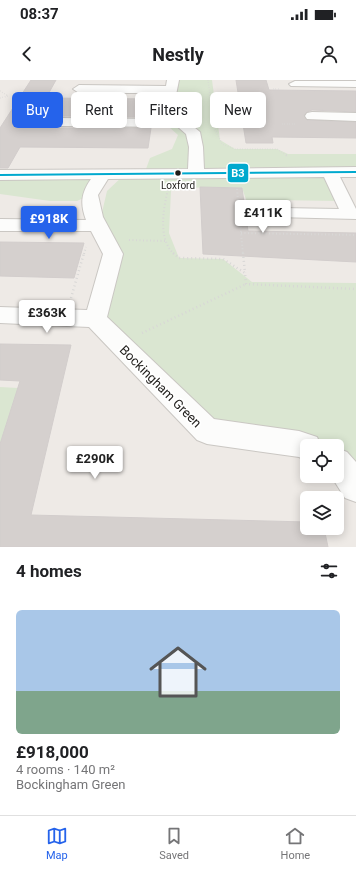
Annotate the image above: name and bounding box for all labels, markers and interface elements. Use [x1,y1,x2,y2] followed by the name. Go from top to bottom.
[20,5,59,23] text: 08:37
[16,43,38,65] icon: back
[318,43,340,65] icon: person
[152,44,204,65] text: Nestly
[12,92,63,128] chip: Buy
[71,92,127,128] chip: Rent
[135,92,202,128] chip: Filters
[210,92,266,128] chip: New
[227,163,249,183] line badge: B3
[231,167,245,180] text: B3
[173,168,183,178] marker: Loxford
[161,180,195,191] place label: Loxford
[235,200,291,234] pin: £411K
[244,205,282,220] text: £411K
[21,206,77,240] pin: £918K
[30,211,68,226] text: £918K
[19,300,75,334] pin: £363K
[28,305,66,320] text: £363K
[117,342,205,430] street label: Bockingham Green
[300,439,344,535] map controls
[300,439,344,483] button: locate
[67,446,123,480] pin: £290K
[76,451,114,466] text: £290K
[300,491,344,535] button: layers
[318,560,340,582] icon: filters
[16,561,82,581] text: 4 homes
[142,636,214,708] icon: home
[16,742,89,762] text: £918,000
[16,762,115,777] text: 4 rooms · 140 m²
[16,777,126,792] text: Bockingham Green
[46,825,68,862] tab: Map
[159,825,189,862] tab: Saved
[281,825,310,862] tab: Home

